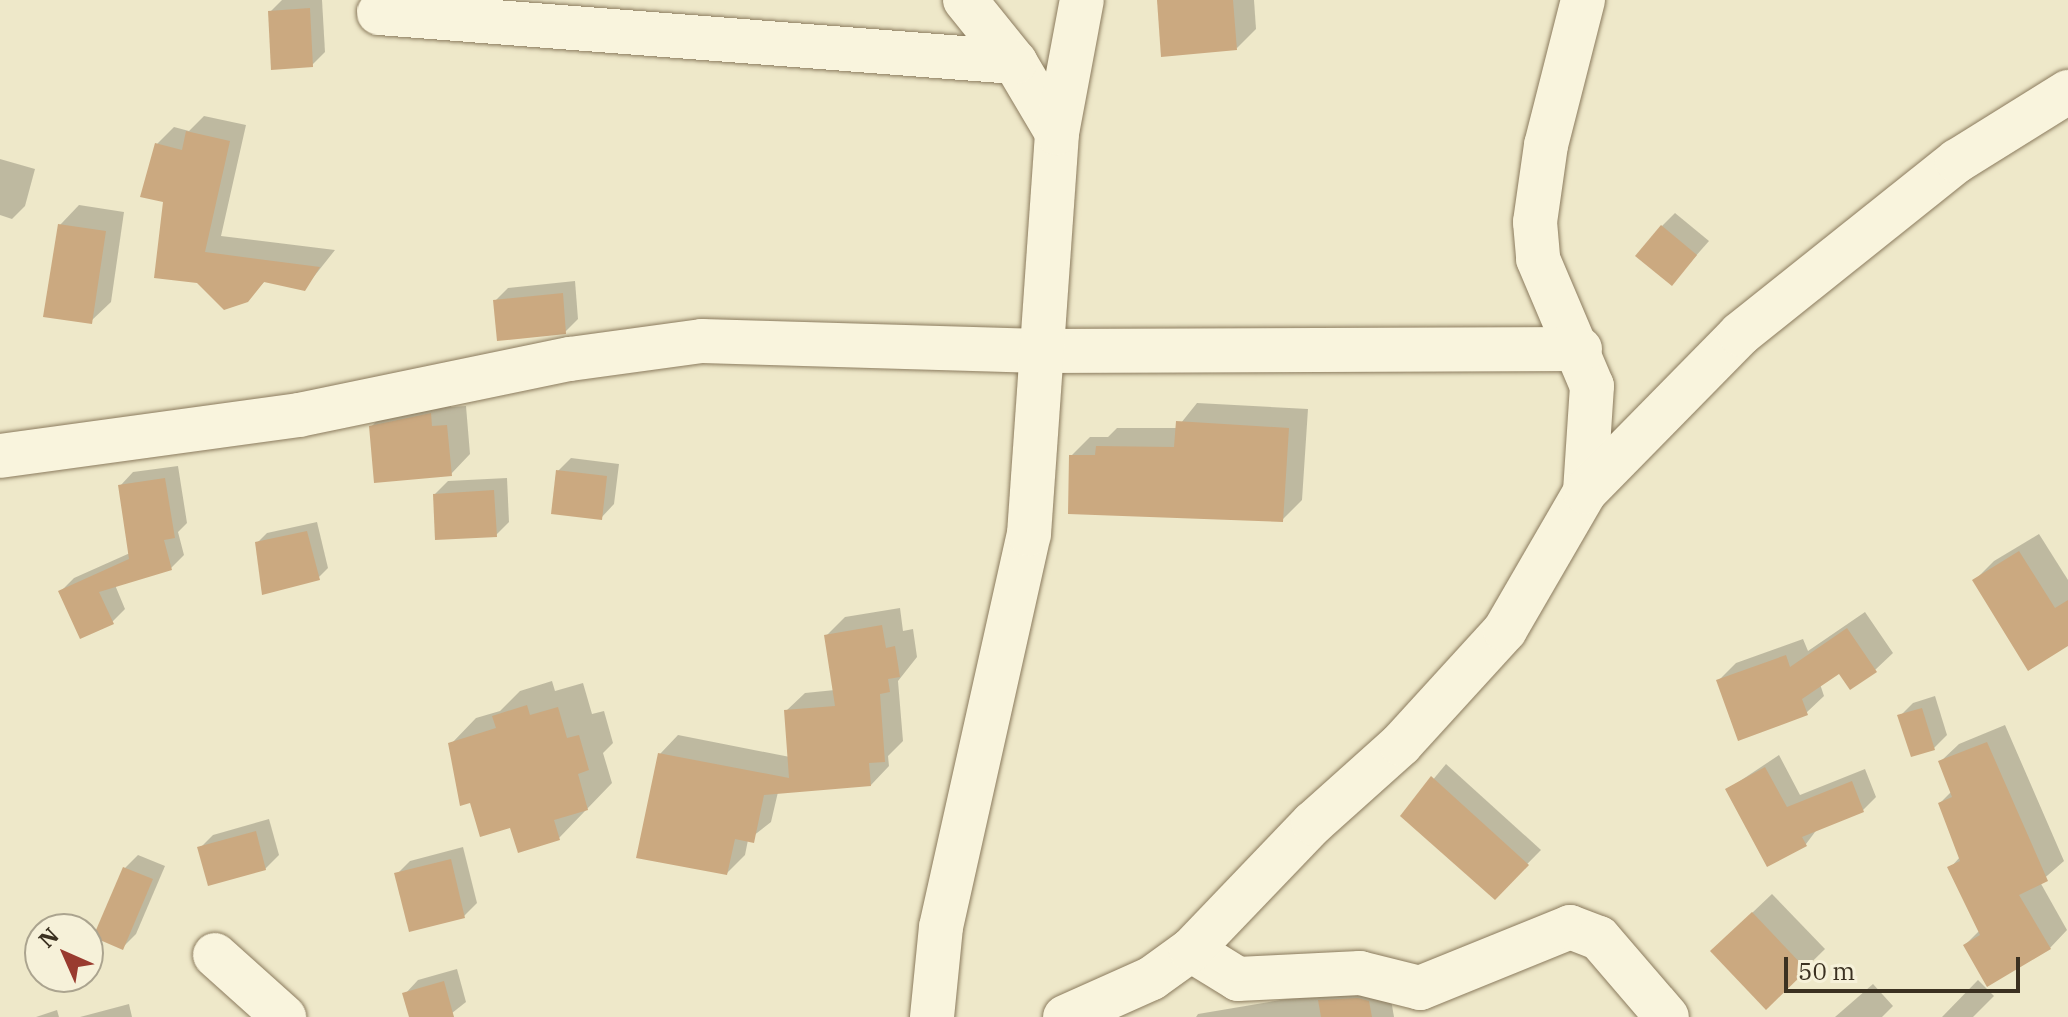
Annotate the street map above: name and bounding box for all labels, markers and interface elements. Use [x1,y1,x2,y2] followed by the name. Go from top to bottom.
[24,913,104,993] north arrow
[32,921,64,953] text: N
[1788,941,2024,991] scale bar
[1798,955,1855,987] text: 50 m

